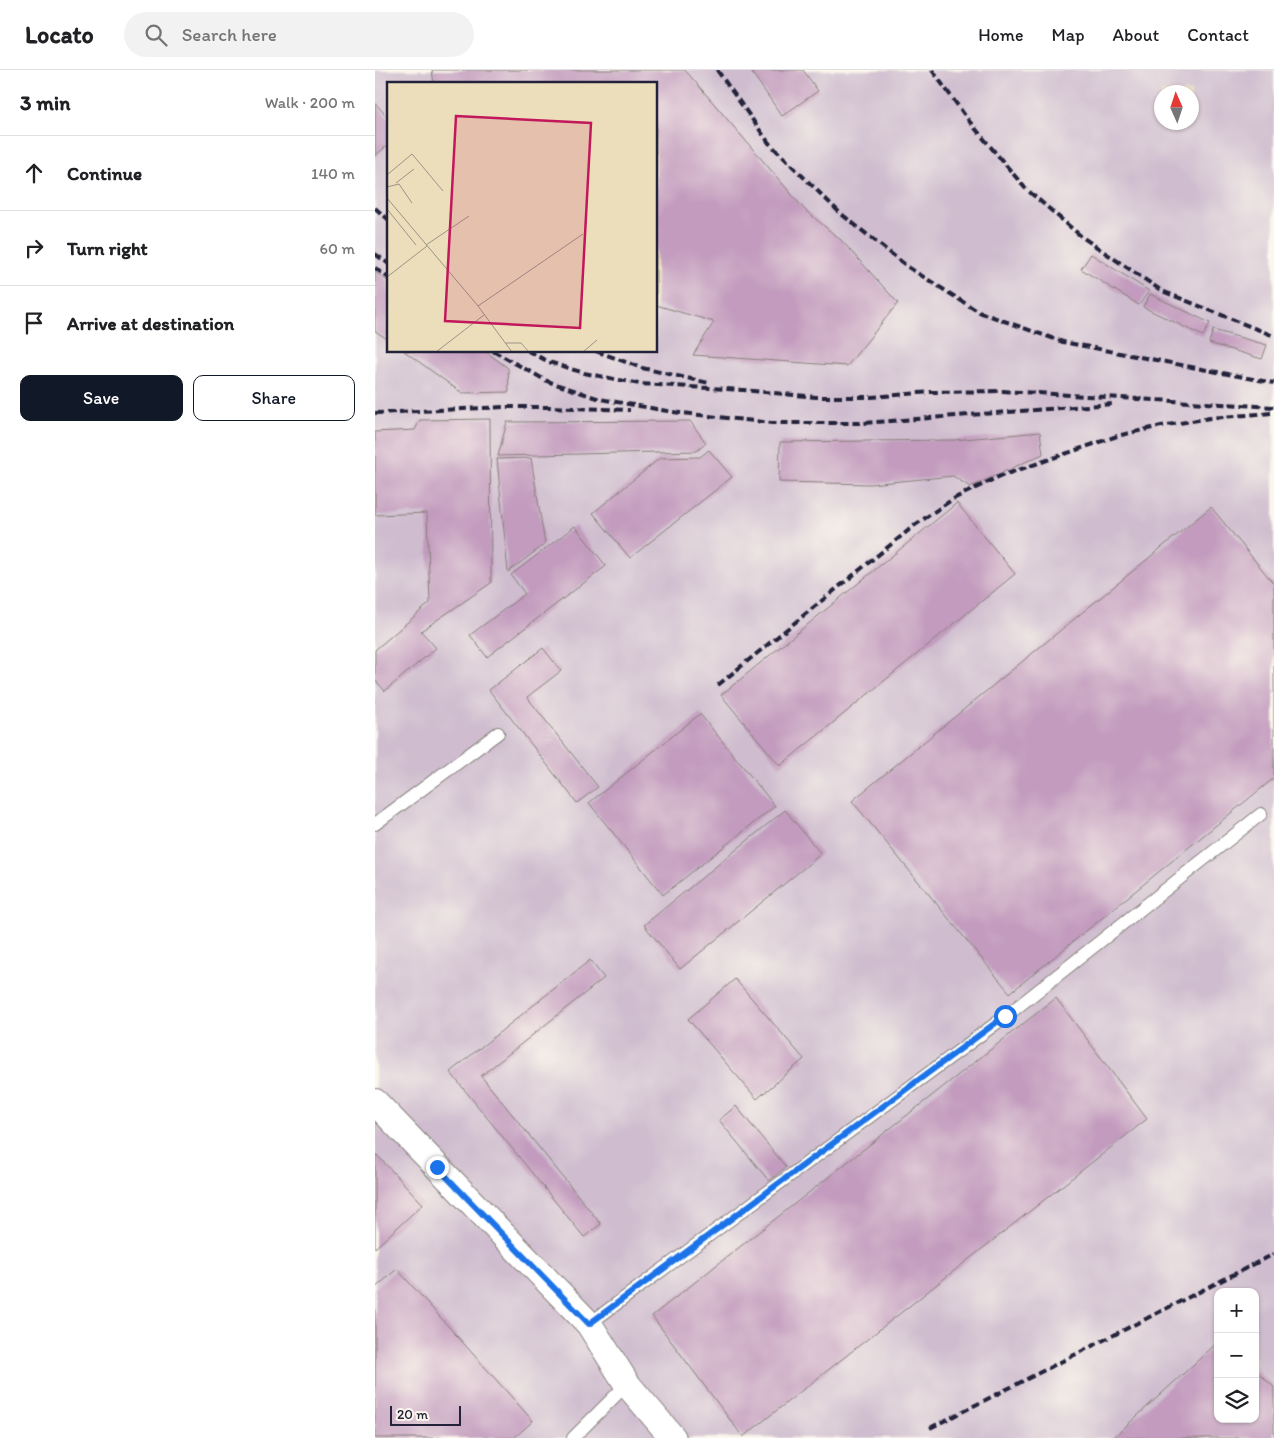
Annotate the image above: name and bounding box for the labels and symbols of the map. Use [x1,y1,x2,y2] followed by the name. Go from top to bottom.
[387,82,657,352] inset map
[1154,85,1199,130] north arrow
[994,1005,1017,1028] route start
[426,1156,449,1179] route end
[390,1403,461,1426] scale bar

